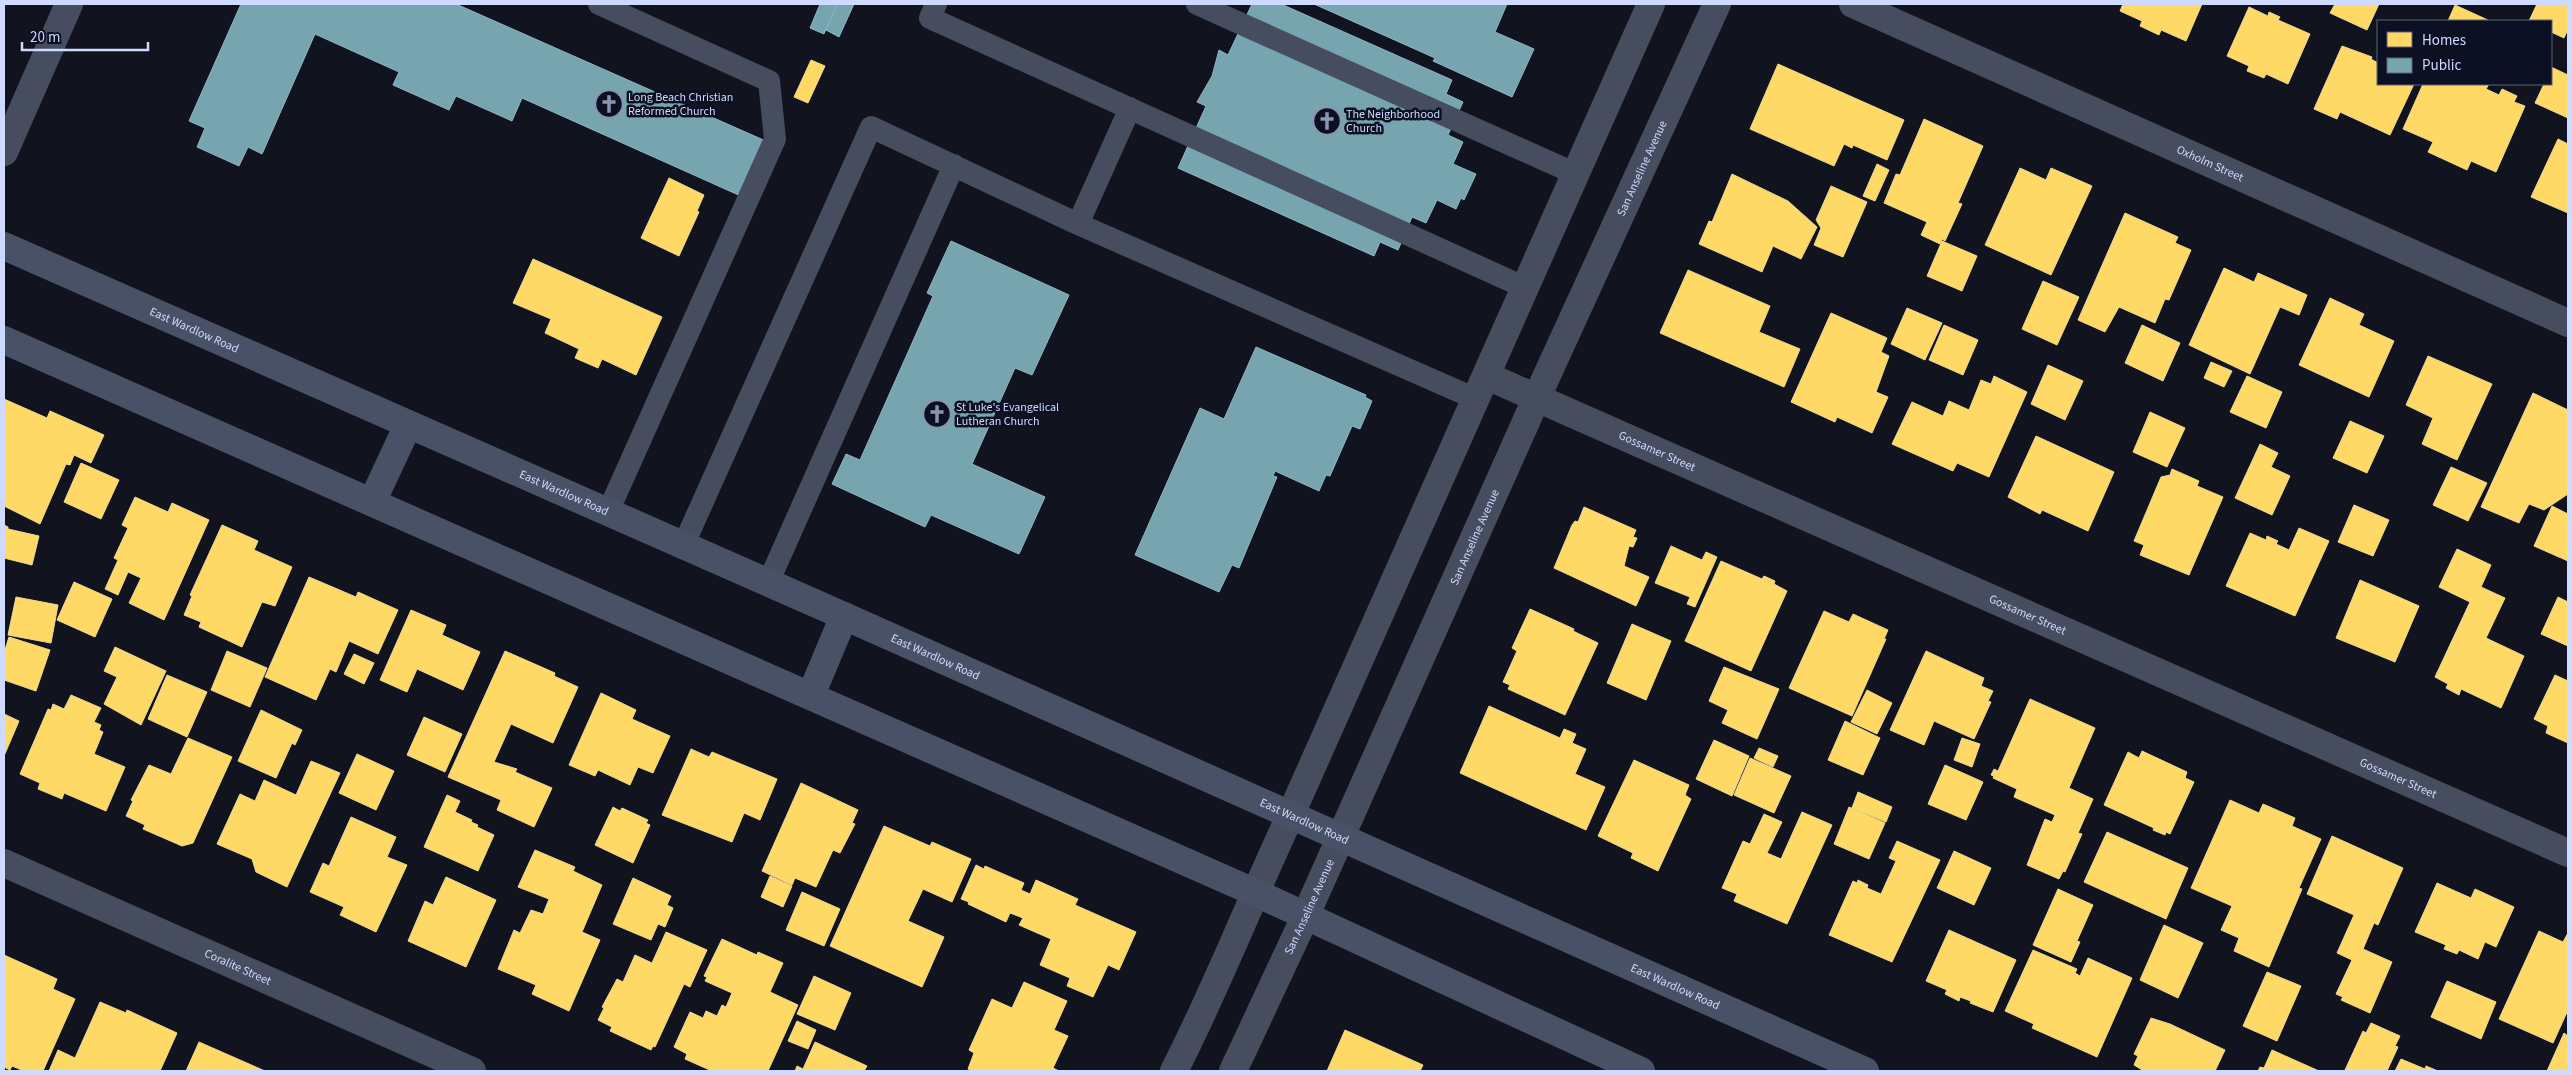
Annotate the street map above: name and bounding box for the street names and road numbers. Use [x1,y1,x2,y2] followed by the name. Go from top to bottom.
[1612,118,1671,219] street label: San Anseline Avenue
[2174,141,2246,186] street label: Oxholm Street
[147,303,242,357] street label: East Wardlow Road
[1616,427,1698,476] street label: Gossamer Street
[517,466,611,520] street label: East Wardlow Road
[1446,486,1503,588] street label: San Anseline Avenue
[1986,590,2069,639] street label: Gossamer Street
[888,629,983,684] street label: East Wardlow Road
[2357,754,2439,803] street label: Gossamer Street
[1257,794,1352,849] street label: East Wardlow Road
[1280,856,1338,958] street label: San Anseline Avenue
[202,945,274,989] street label: Coralite Street
[1628,959,1723,1014] street label: East Wardlow Road

